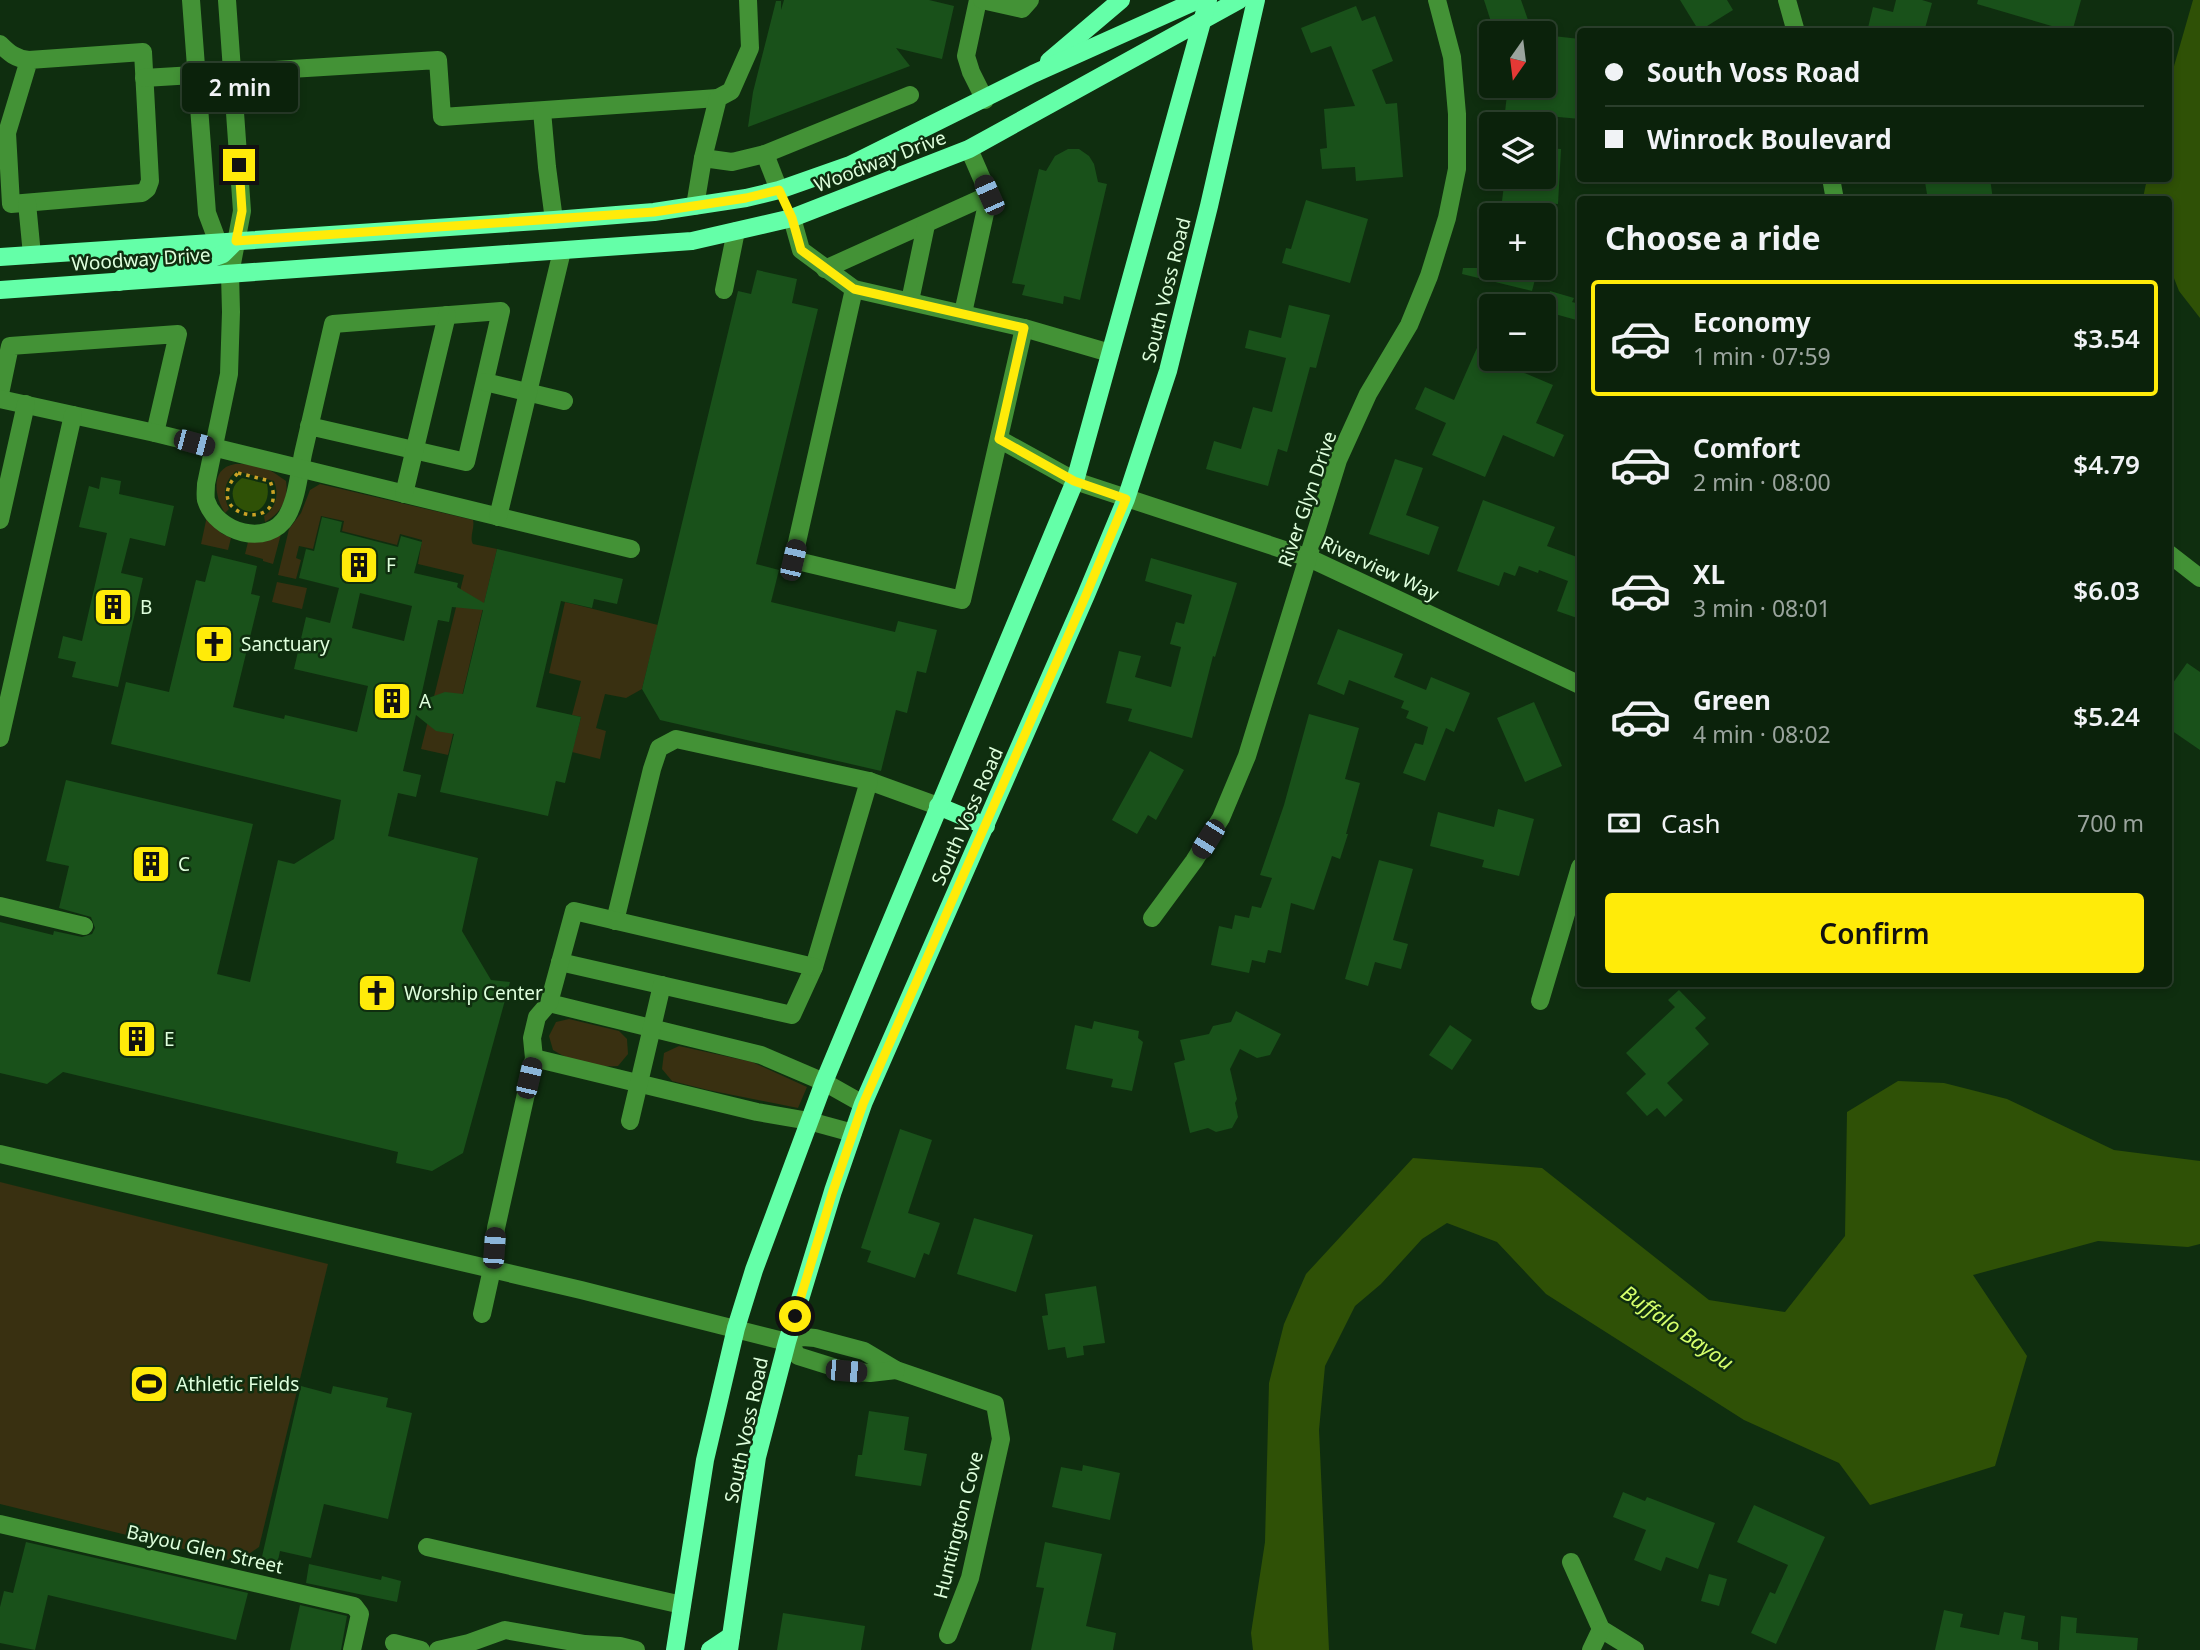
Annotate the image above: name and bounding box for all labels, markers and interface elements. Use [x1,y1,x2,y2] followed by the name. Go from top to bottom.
[1479,21,1556,98] north arrow
[1479,21,1556,371] map controls
[1647,54,1860,90] text: South Voss Road
[181,64,297,113] callout: 2 min
[209,71,271,103] text: 2 min
[1479,112,1556,189] button: layers
[1647,121,1892,157] text: Winrock Boulevard
[810,124,950,198] street label: Woodway Drive
[223,149,255,181] route end
[971,172,1008,218] car
[1479,203,1556,280] button: +
[1135,215,1197,365] street label: South Voss Road
[1605,216,1821,259] text: Choose a ride
[71,241,211,277] street label: Woodway Drive
[1479,294,1556,371] button: −
[1693,304,1811,340] text: Economy
[1609,307,1672,370] icon: car
[2073,320,2140,356] text: $3.54
[1693,340,1831,372] text: 1 min · 07:59
[171,427,218,459] car
[1272,428,1342,570] street label: River Glyn Drive
[1693,430,1801,466] text: Comfort
[1609,433,1672,496] icon: car
[2073,446,2140,482] text: $4.79
[1693,466,1831,498] text: 2 min · 08:00
[1317,529,1443,607] street label: Riverview Way
[779,537,808,583] car
[338,544,380,586] building icon: F
[386,552,396,578] place label: F
[1693,556,1725,592] text: XL
[1609,559,1672,622] icon: car
[2073,572,2140,608] text: $6.03
[92,586,134,628] building icon: B
[1693,592,1831,624] text: 3 min · 08:01
[140,594,152,620] place label: B
[193,623,235,665] church icon: Sanctuary
[241,631,330,657] place label: Sanctuary
[371,680,413,722] building icon: A
[1693,682,1771,718] text: Green
[1609,685,1672,748] icon: car
[419,688,432,714] place label: A
[2073,698,2140,734] text: $5.24
[1693,718,1831,750] text: 4 min · 08:02
[925,743,1009,889] street label: South Voss Road
[1605,804,1643,842] icon: cash
[1661,805,1721,841] text: Cash
[2077,807,2144,839] text: 700 m
[1188,816,1229,862] car
[130,843,172,885] building icon: C
[178,851,190,877] place label: C
[1605,893,2144,973] button: Confirm
[356,972,398,1014] church icon: Worship Center
[404,980,543,1006] place label: Worship Center
[116,1018,158,1060] building icon: E
[164,1026,175,1052] place label: E
[515,1055,544,1101] car
[483,1226,506,1270] car
[1616,1278,1739,1376] water label: Buffalo Bayou
[779,1300,811,1332] route start
[718,1355,774,1505] street label: South Voss Road
[825,1359,868,1383] car
[128,1363,170,1405] sports icon: Athletic Fields
[176,1371,299,1397] place label: Athletic Fields
[927,1448,989,1602] street label: Huntington Cove
[124,1518,286,1580] street label: Bayou Glen Street

